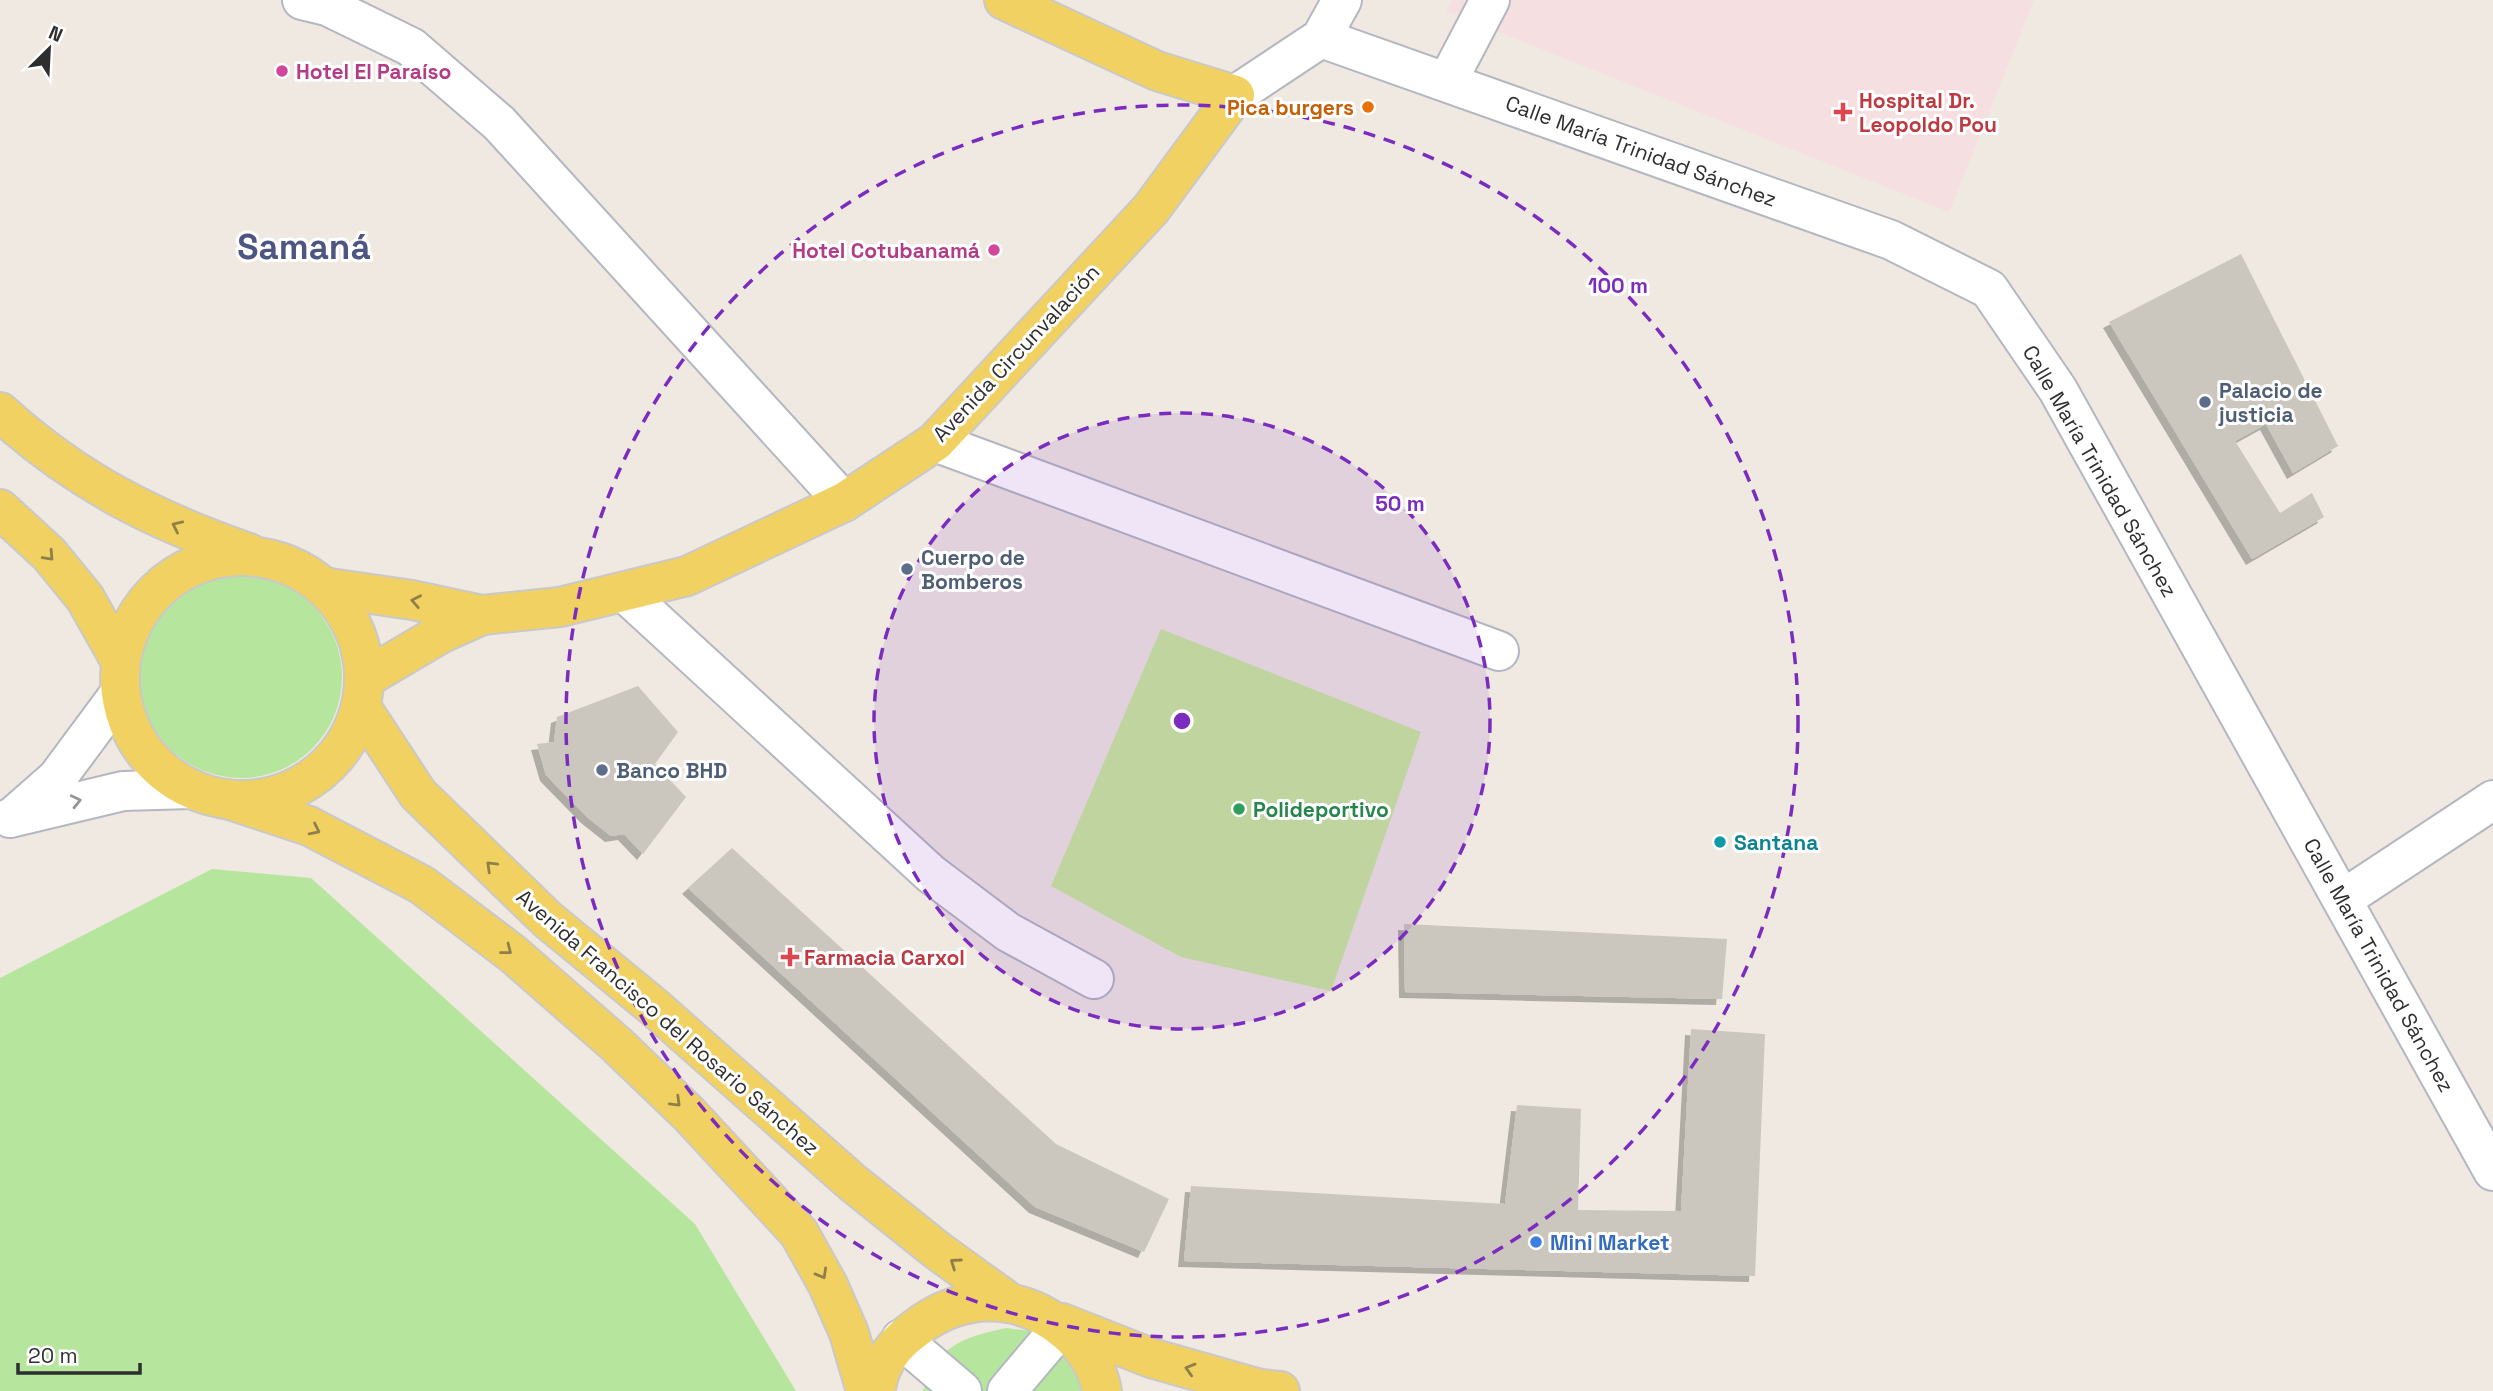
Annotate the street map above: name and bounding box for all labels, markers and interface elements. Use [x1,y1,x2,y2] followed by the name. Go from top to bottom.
[14,14,84,84] north arrow
[45,20,67,48] text: N
[296,58,451,85] place label: Hotel El Paraíso
[274,63,290,79] marker: Hotel El Paraíso
[1859,87,1997,138] place label: Hospital Dr. Leopoldo Pou
[1502,89,1780,213] street label: Calle María Trinidad Sánchez
[1227,94,1354,121] place label: Pica burgers
[1360,99,1376,115] marker: Pica burgers
[1833,102,1853,122] marker: Hospital Dr. Leopoldo Pou
[237,225,371,269] district label: Samaná
[792,237,980,264] place label: Hotel Cotubanamá
[986,242,1002,258] marker: Hotel Cotubanamá
[927,259,1105,447] street label: Avenida Circunvalación
[1588,272,1648,299] text: 100 m
[2017,340,2183,602] street label: Calle María Trinidad Sánchez
[2218,377,2323,428] place label: Palacio de justicia
[2197,394,2213,410] marker: Palacio de justicia
[1375,490,1425,517] text: 50 m
[172,520,185,534] one-way arrow
[921,544,1025,595] place label: Cuerpo de Bomberos
[41,548,54,561] one-way arrow
[899,561,915,577] marker: Cuerpo de Bomberos
[410,594,422,609] one-way arrow
[1170,709,1194,733] centre of rings
[616,757,727,784] place label: Banco BHD
[594,762,610,778] marker: Banco BHD
[70,795,82,810] one-way arrow
[1253,796,1389,823] place label: Polideportivo
[1231,801,1247,817] marker: Polideportivo
[308,821,320,835] one-way arrow
[1734,829,1818,856] place label: Santana
[2298,833,2460,1097] street label: Calle María Trinidad Sánchez
[1712,834,1728,850] marker: Santana
[486,862,499,875] one-way arrow
[511,883,825,1161] street label: Avenida Francisco del Rosario Sánchez
[499,941,512,954] one-way arrow
[804,944,965,971] place label: Farmacia Carxol
[782,949,798,965] marker: Farmacia Carxol
[668,1093,681,1106] one-way arrow
[1550,1229,1670,1256] place label: Mini Market
[1528,1234,1544,1250] marker: Mini Market
[950,1259,963,1271] one-way arrow
[814,1267,827,1280] one-way arrow
[18,1332,140,1376] scale bar
[28,1342,78,1369] text: 20 m
[1184,1363,1196,1377] one-way arrow

